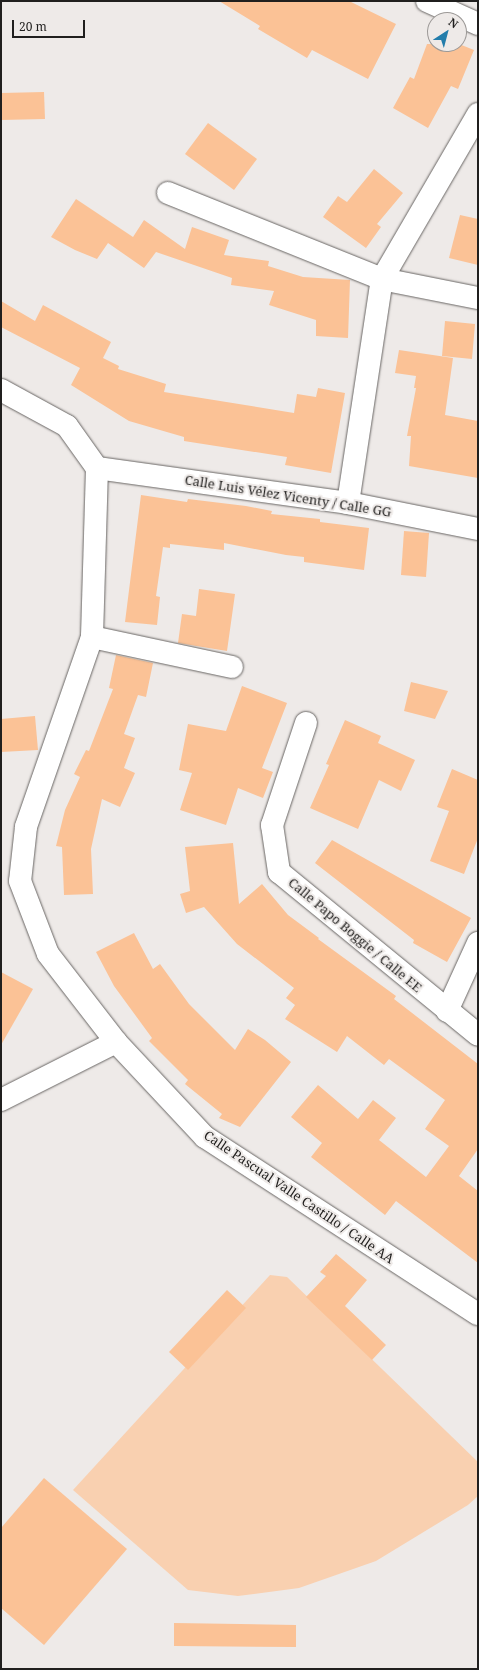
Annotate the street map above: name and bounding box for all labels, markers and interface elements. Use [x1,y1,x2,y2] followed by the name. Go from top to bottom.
[14,12,87,38] scale bar
[427,12,467,52] north arrow
[446,14,462,31] text: N
[19,18,47,35] text: 20 m
[184,472,392,520] street label: Calle Luis Vélez Vicenty / Calle GG
[285,875,425,995] street label: Calle Papo Boggie / Calle EE
[201,1127,397,1267] street label: Calle Pascual Valle Castillo / Calle AA

